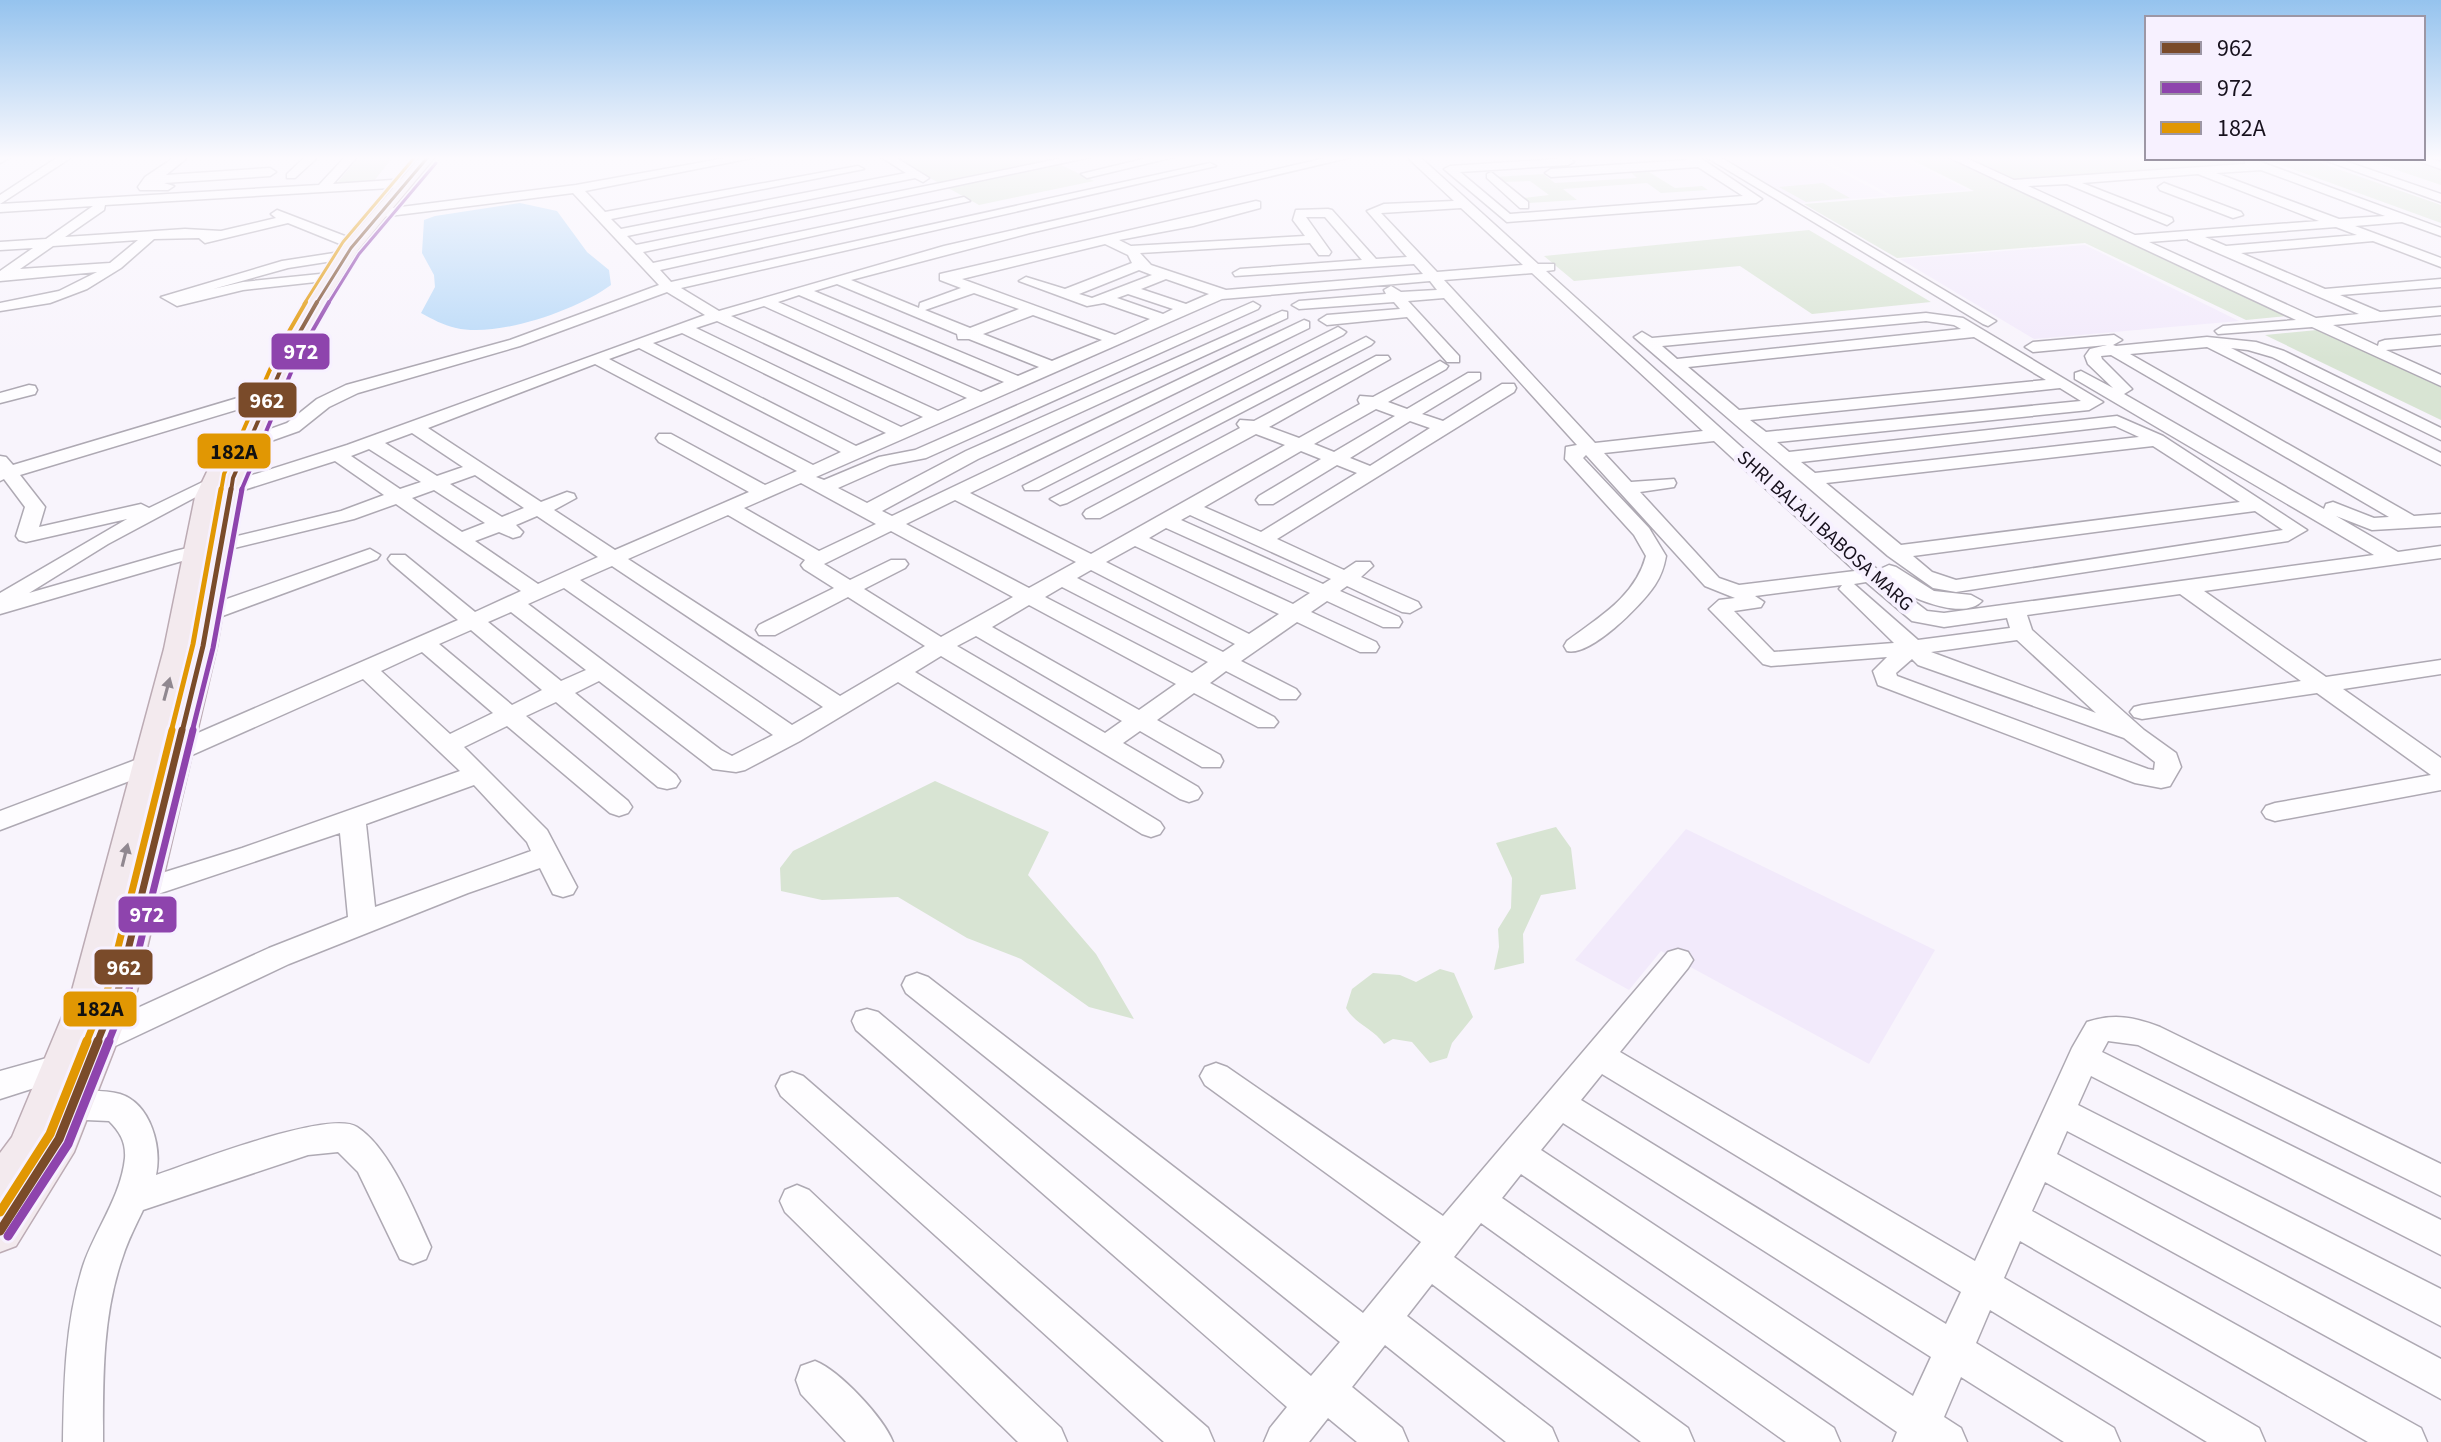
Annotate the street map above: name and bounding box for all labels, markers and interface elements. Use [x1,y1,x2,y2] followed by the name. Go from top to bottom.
[2145,16,2425,160] legend
[2217,31,2253,66] text: 962
[2217,71,2253,106] text: 972
[2217,111,2266,146] text: 182A
[270,332,331,371] line badge: 972
[284,336,318,368] text: 972
[237,381,298,419] line badge: 962
[250,385,284,417] text: 962
[196,432,272,470] line badge: 182A
[210,436,258,468] text: 182A
[1731,444,1919,618] street label: SHRI BALAJI BABOSA MARG
[162,677,174,702] one-way arrow
[119,843,132,868] one-way arrow
[117,895,178,934] line badge: 972
[130,899,164,931] text: 972
[93,948,154,986] line badge: 962
[107,952,141,984] text: 962
[62,990,138,1028] line badge: 182A
[76,993,124,1025] text: 182A

